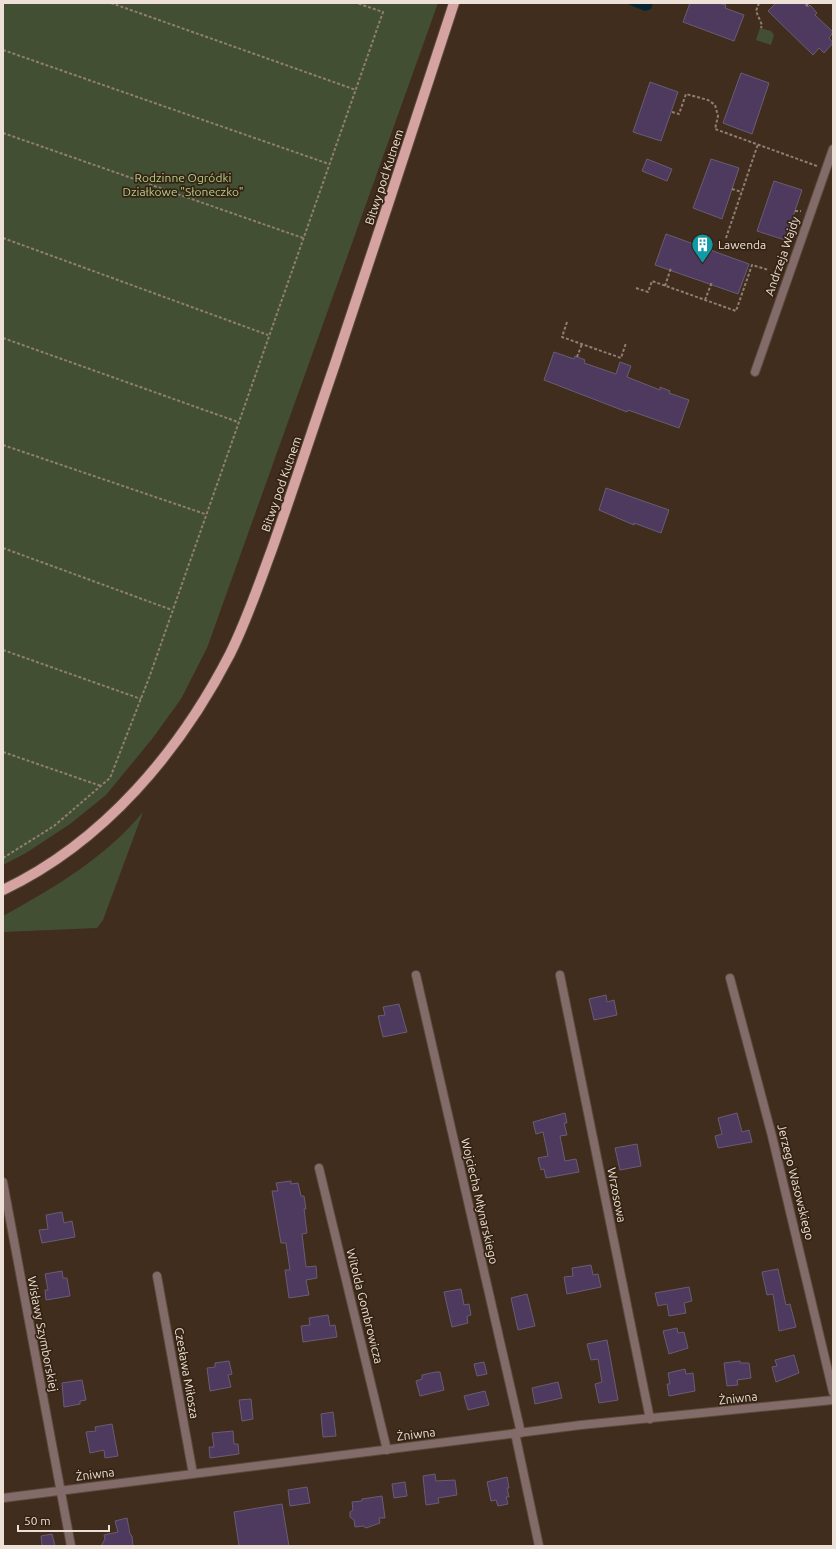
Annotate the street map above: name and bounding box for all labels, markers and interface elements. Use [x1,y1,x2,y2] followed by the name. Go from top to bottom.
[362,128,406,226] street label: Bitwy pod Kutnem
[122,171,244,198] park label: Rodzinne Ogródki Działkowe "Słoneczko"
[762,215,802,297] street label: Andrzeja Wajdy
[689,231,715,264] building icon: Lawenda
[718,238,766,251] place label: Lawenda
[259,435,303,533] street label: Bitwy pod Kutnem
[775,1123,817,1241] street label: Jerzego Wasowskiego
[459,1137,501,1265] street label: Wojciecha Młynarskiego
[605,1166,629,1224] street label: Wrzosowa
[344,1247,386,1365] street label: Witolda Gombrowicza
[25,1275,61,1393] street label: Wisławy Szymborskiej
[173,1326,201,1420] street label: Czesława Miłosza
[718,1390,758,1406] street label: Żniwna
[396,1425,436,1443] street label: Żniwna
[75,1465,115,1483] street label: Żniwna
[18,1507,109,1533] scale bar
[24,1514,51,1527] text: 50 m

